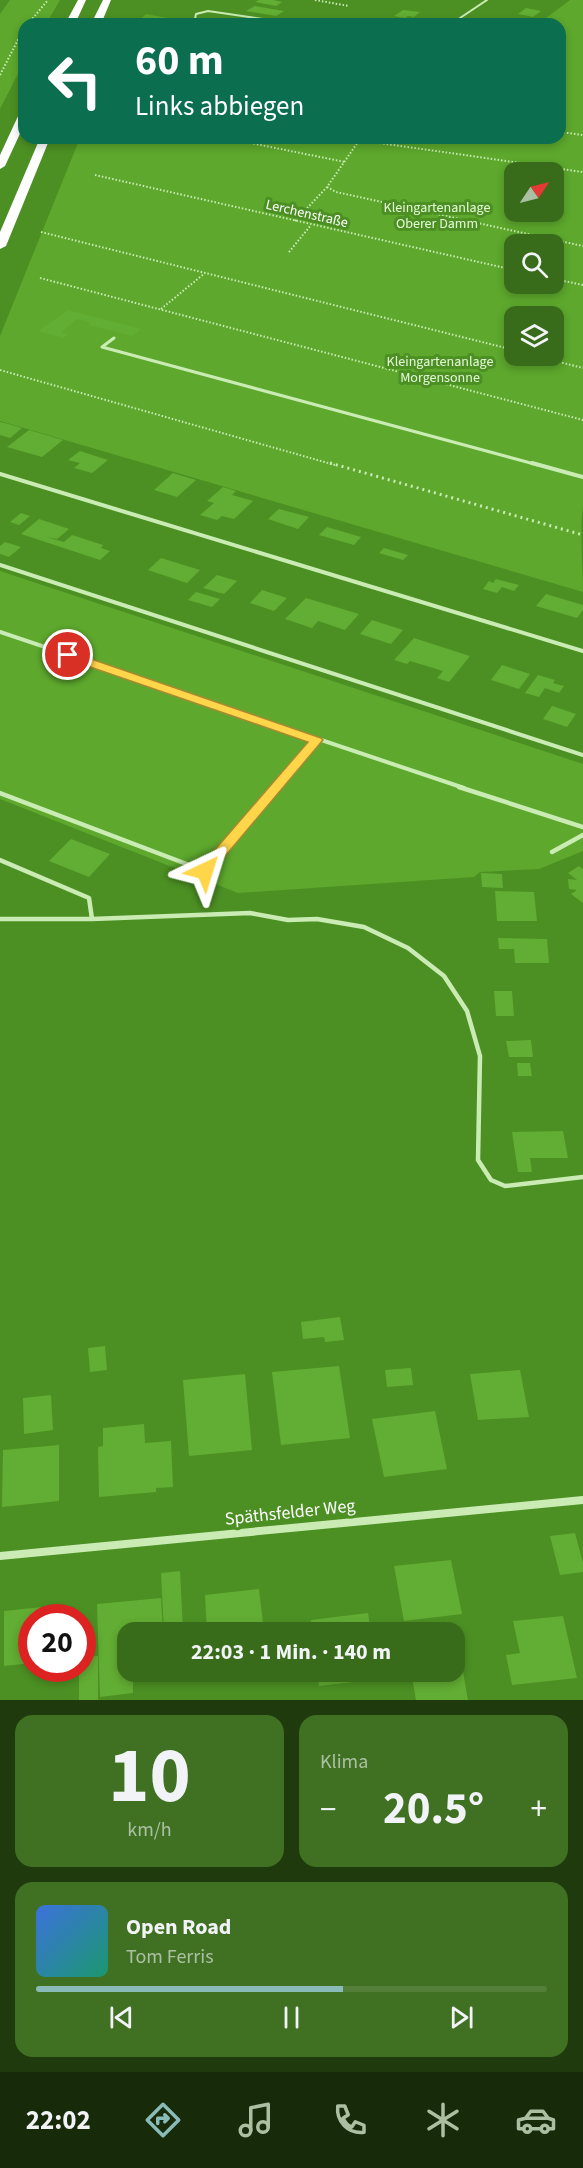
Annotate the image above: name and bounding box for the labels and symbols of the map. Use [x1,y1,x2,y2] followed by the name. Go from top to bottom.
[504,162,564,222] north arrow
[264,195,350,233] street label: Lerchenstraße
[384,198,490,234] park label: Kleingartenanlage Oberer Damm
[387,352,493,388] park label: Kleingartenanlage Morgensonne
[42,629,93,680] pin
[173,839,237,903] position arrow
[224,1493,356,1532] street label: Späthsfelder Weg
[18,1604,96,1682] speed limit sign: 20

